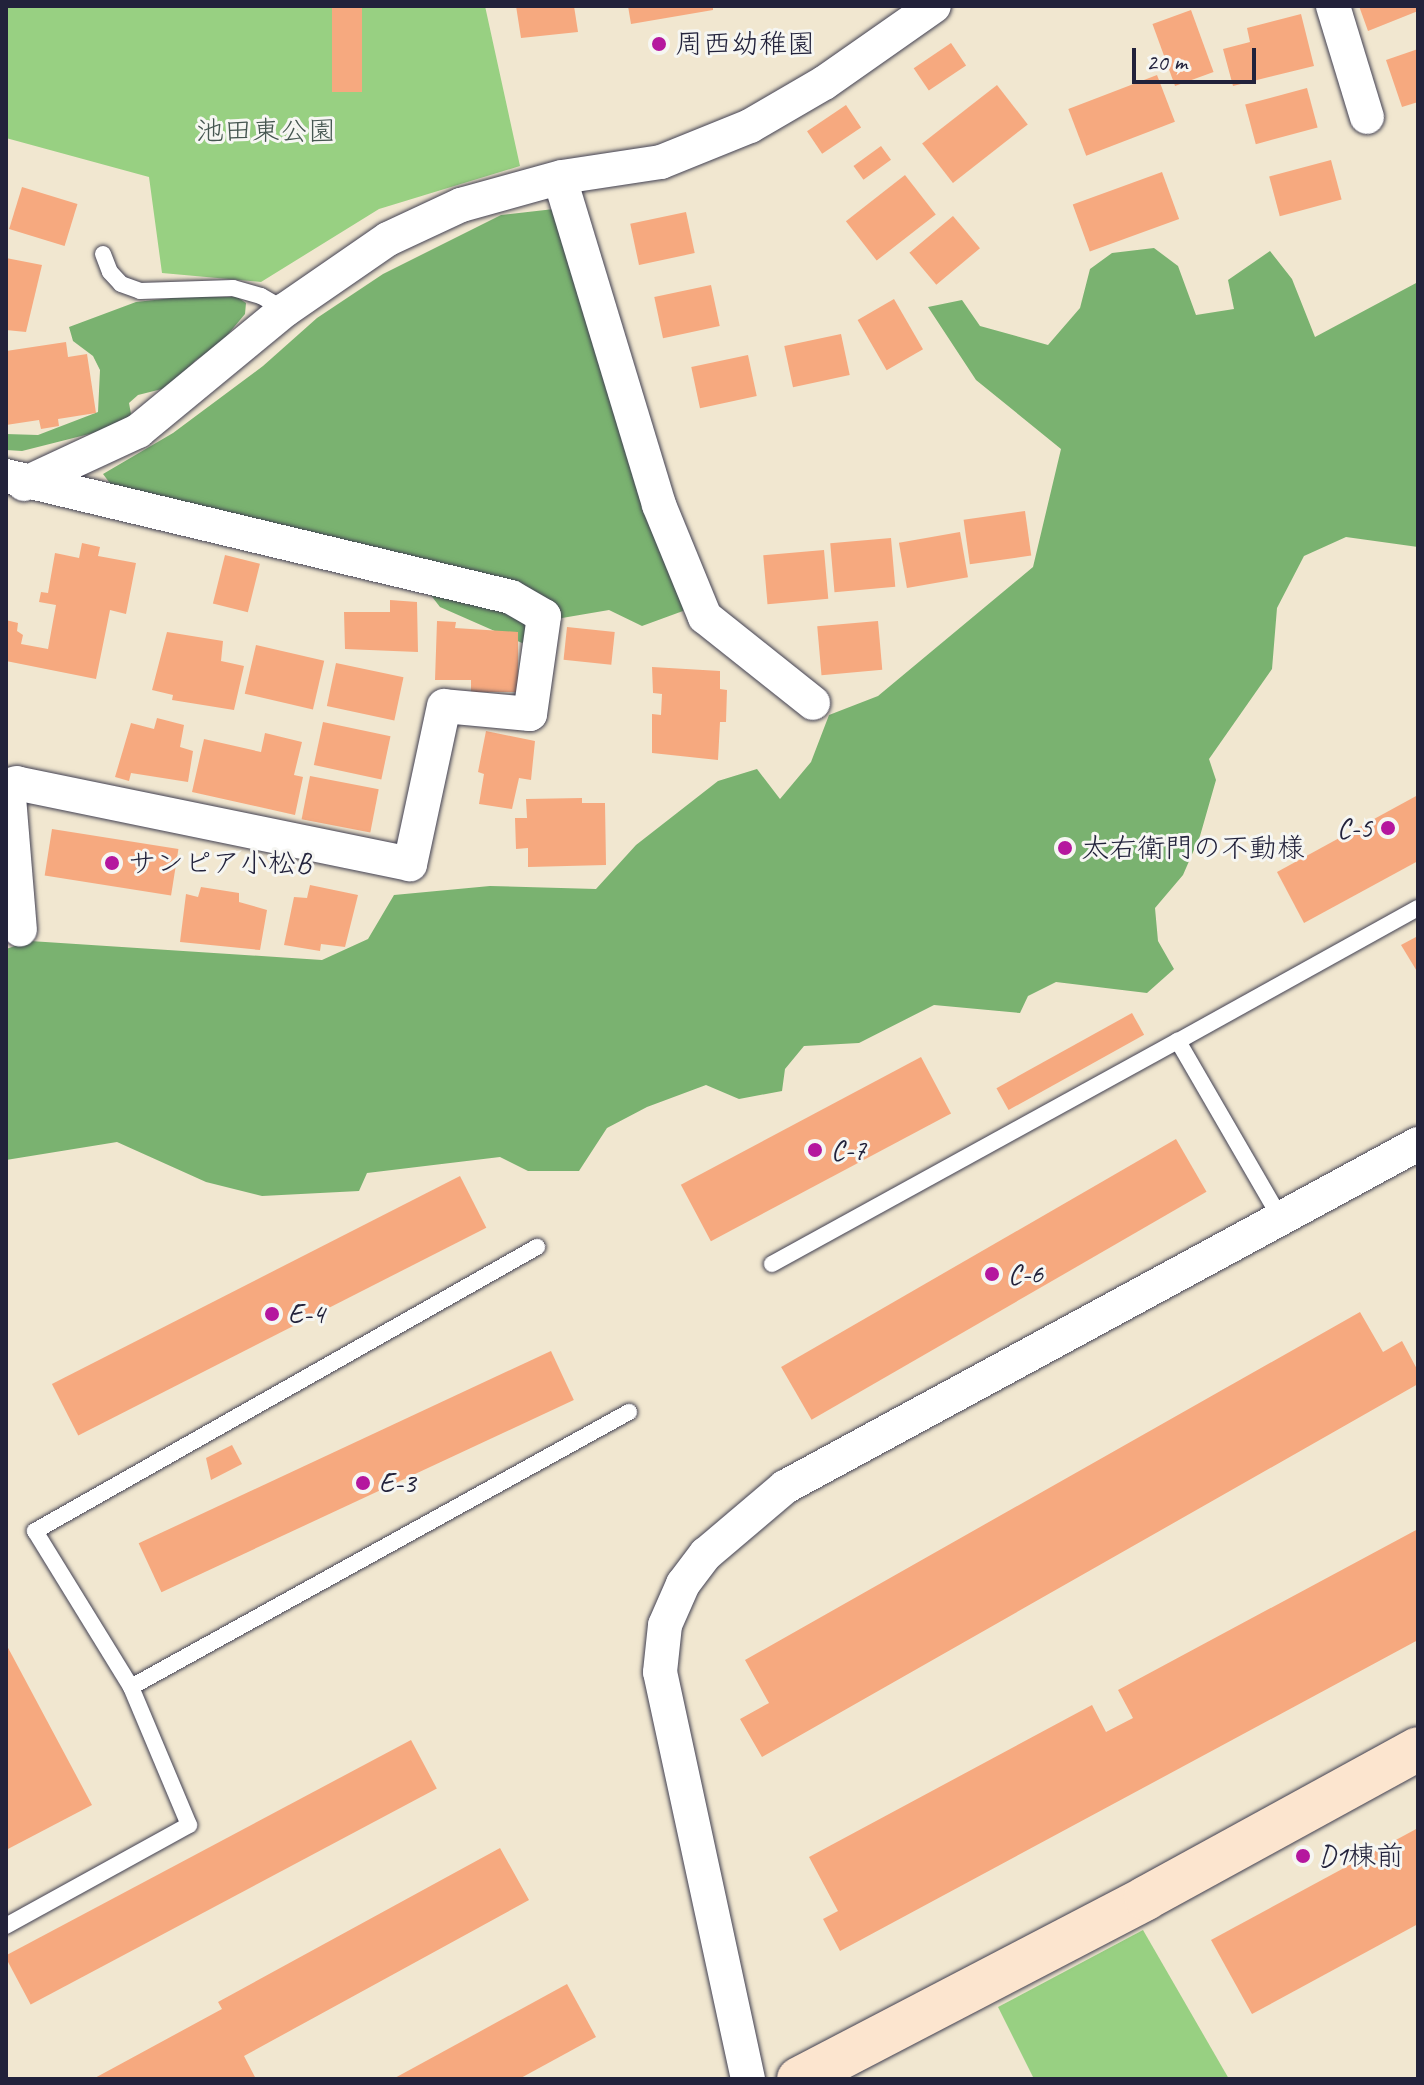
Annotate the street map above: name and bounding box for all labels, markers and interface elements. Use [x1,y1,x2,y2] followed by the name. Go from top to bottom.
[675,27,815,61] place label: 周西幼稚園
[1136,32,1260,82] scale bar
[650,35,668,53] marker: 周西幼稚園
[1146,47,1187,77] text: 20 m
[196,114,336,148] park label: 池田東公園
[1337,811,1372,845] place label: C-5
[1379,819,1397,837] marker: C-5
[1081,831,1305,865] place label: 太右衛門の不動様
[1056,839,1074,857] marker: 太右衛門の不動様
[128,846,311,880] place label: サンピア小松B
[103,854,121,872] marker: サンピア小松B
[831,1133,866,1167] place label: C-7
[806,1141,824,1159] marker: C-7
[1008,1257,1043,1291] place label: C-6
[983,1265,1001,1283] marker: C-6
[288,1297,325,1331] place label: E-4
[263,1305,281,1323] marker: E-4
[379,1466,416,1500] place label: E-3
[354,1474,372,1492] marker: E-3
[1319,1839,1404,1873] place label: D1棟前
[1294,1847,1312,1865] marker: D1棟前

